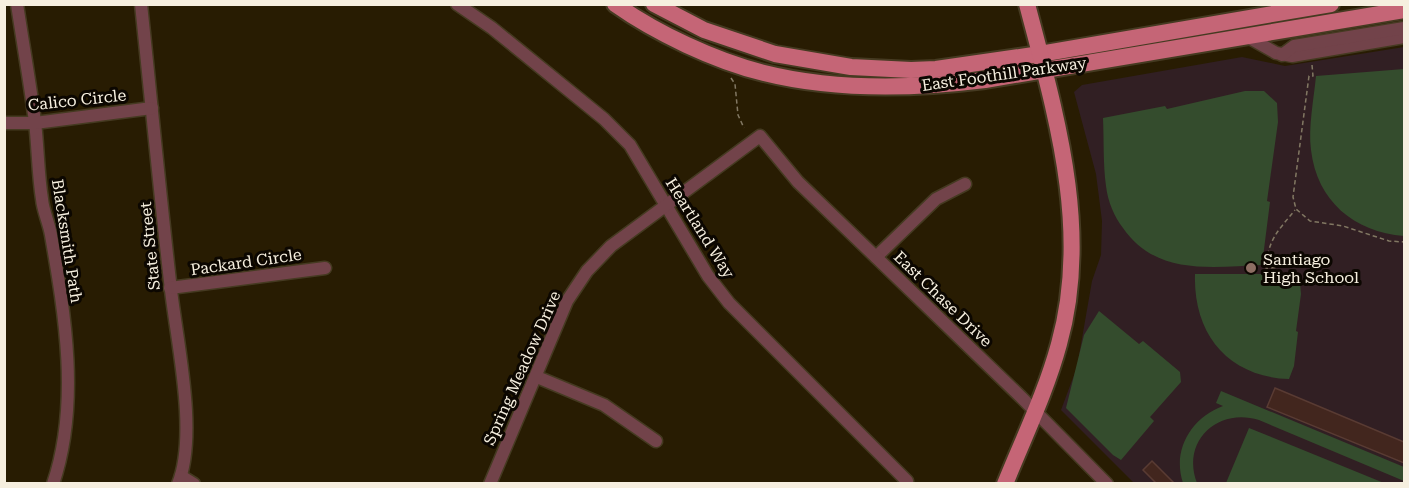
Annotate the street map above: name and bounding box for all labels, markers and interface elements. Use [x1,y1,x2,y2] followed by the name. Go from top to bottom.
[920,53,1088,95] street label: East Foothill Parkway
[27,85,127,115] street label: Calico Circle
[662,174,739,282] street label: Heartland Way
[48,178,86,304] street label: Blacksmith Path
[136,201,164,291] street label: State Street
[189,245,303,279] street label: Packard Circle
[890,247,996,351] street label: East Chase Drive
[1263,250,1359,287] place label: Santiago High School
[1244,261,1258,275] marker: Santiago High School
[479,288,565,448] street label: Spring Meadow Drive

